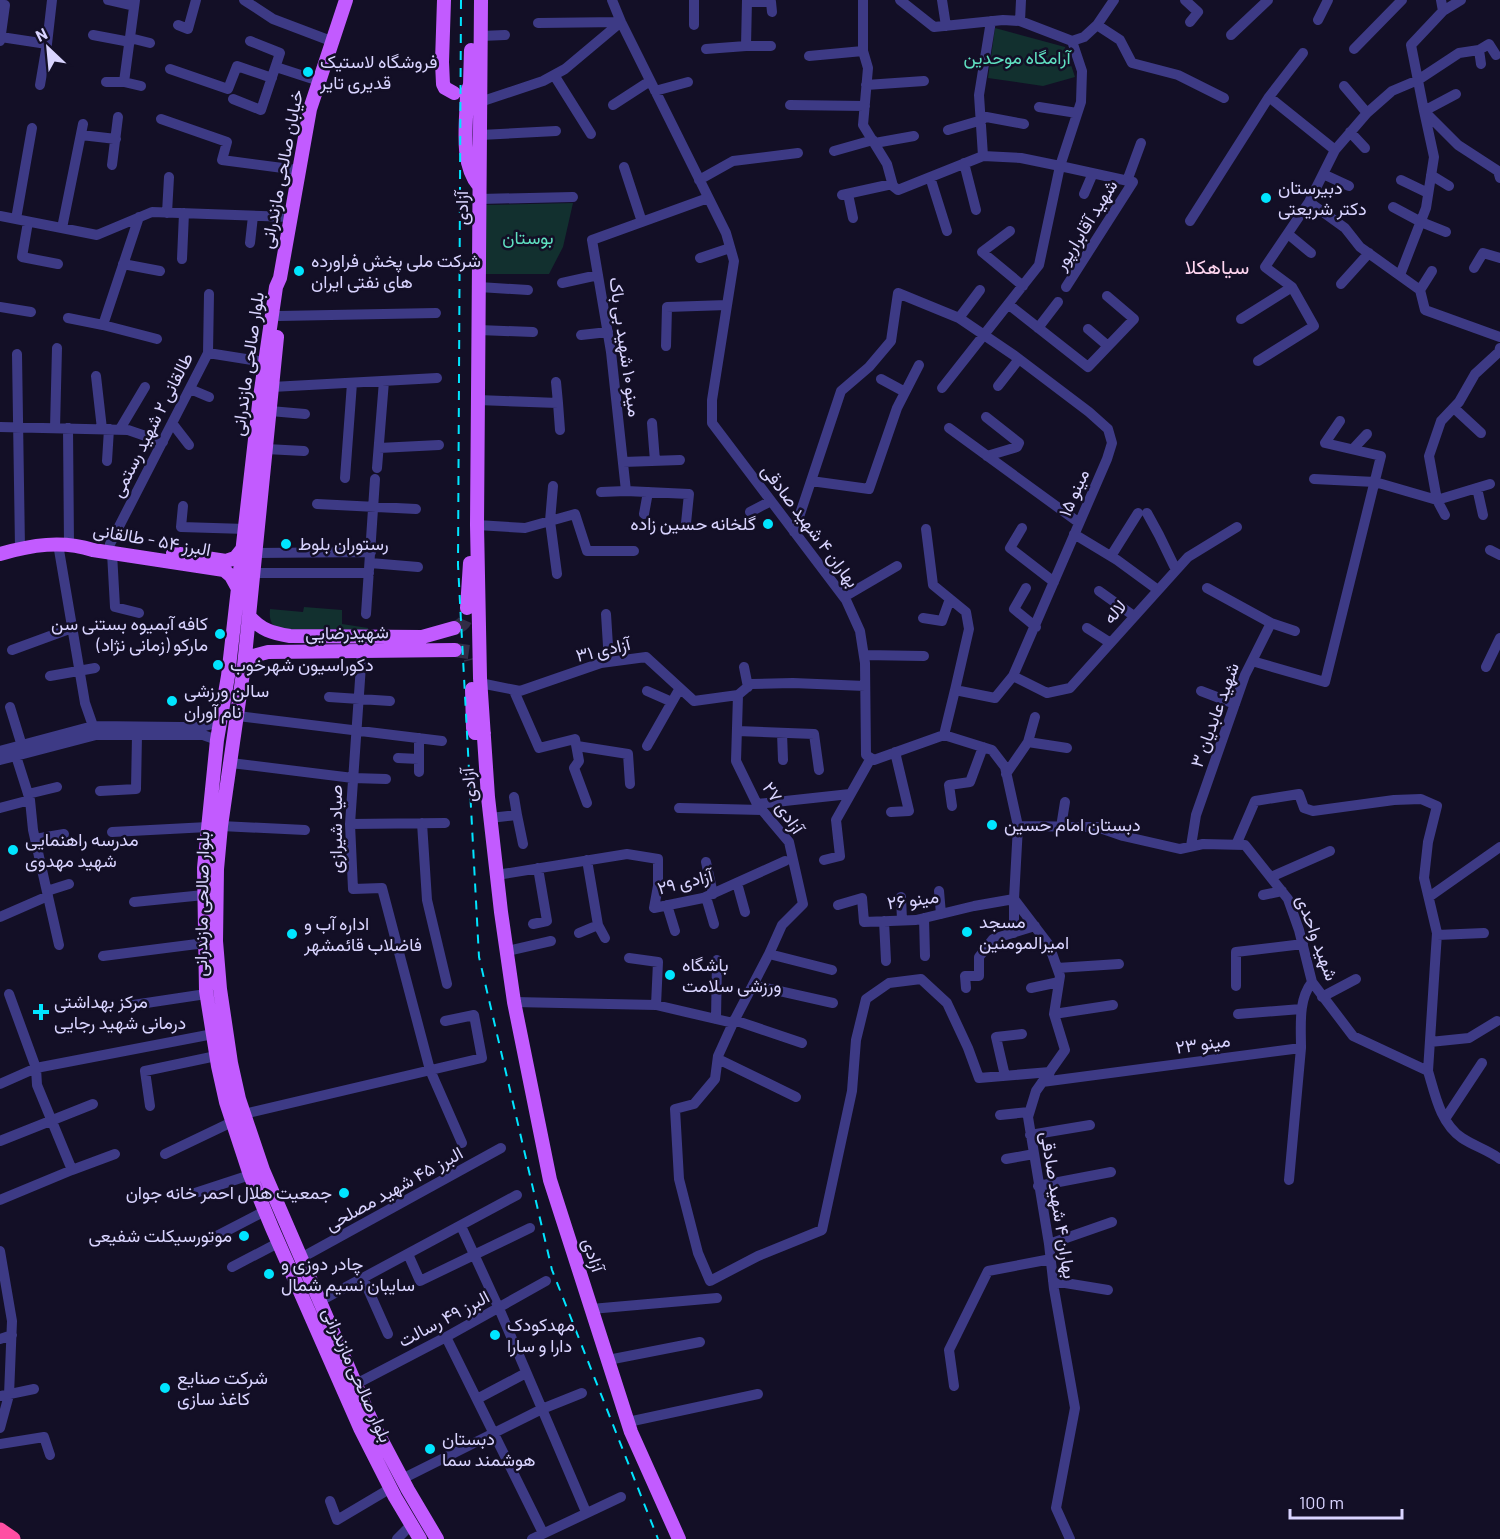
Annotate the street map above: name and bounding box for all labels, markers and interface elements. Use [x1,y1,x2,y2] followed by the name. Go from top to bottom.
[18,18,78,78] north arrow
[32,23,50,45] text: N
[963,46,1072,69] park label: آرامگاه موحدین
[319,50,437,94] place label: فروشگاه لاستیک قدیری تایر
[301,65,315,79] marker: فروشگاه لاستیک قدیری تایر
[255,87,308,250] street label: خیابان صالحی مازندرانی
[1048,175,1123,276] street label: شهید آقابرارپور
[1278,176,1367,220] place label: دبیرستان دکتر شریعتی
[450,189,473,225] street label: آزادی
[1259,191,1273,205] marker: دبیرستان دکتر شریعتی
[502,226,554,249] park label: بوستان
[311,249,481,293] place label: شرکت ملی پخش فراورده های نفتی ایران
[1185,254,1249,279] district label: سیاهکلا
[292,264,306,278] marker: شرکت ملی پخش فراورده های نفتی ایران
[604,275,647,418] street label: مینو ۱۰ شهید بی باک
[226,290,269,437] street label: بلوار صالحی مازندرانی
[105,349,198,501] street label: طالقانی ۲ شهید رستمی
[756,459,864,592] street label: بهاران ۴ شهید صادقی
[1053,465,1094,520] street label: مینو ۱۵
[630,512,756,535] place label: گلخانه حسین زاده
[761,517,775,531] marker: گلخانه حسین زاده
[91,518,213,561] street label: البرز ۵۴ - طالقانی
[298,532,389,555] place label: رستوران بلوط
[279,537,293,551] marker: رستوران بلوط
[1098,595,1131,628] street label: لاله
[51,612,208,656] place label: کافه آبمیوه بستنی سن مارکو (زمانی نژاد)
[305,620,389,645] street label: شهیدرضایی
[213,627,227,641] marker: کافه آبمیوه بستنی سن مارکو (زمانی نژاد)
[573,632,634,667] street label: آزادی ۳۱
[230,653,374,676] place label: دکوراسیون شهرخوب
[211,658,225,672] marker: دکوراسیون شهرخوب
[1185,659,1244,770] street label: شهید عابدیان ۳
[184,679,269,724] place label: سالن ورزشی نام آوران
[165,694,179,708] marker: سالن ورزشی نام آوران
[455,765,481,803] street label: آزادی
[758,777,810,840] street label: آزادی ۲۷
[324,785,347,873] street label: صیاد شیرازی
[1004,813,1141,837] place label: دبستان امام حسین
[985,818,999,832] marker: دبستان امام حسین
[25,828,139,872] place label: مدرسه راهنمایی شهید مهدوی
[189,831,214,977] street label: بلوار صالحی مازندرانی
[6,843,20,857] marker: مدرسه راهنمایی شهید مهدوی
[655,863,717,899] street label: آزادی ۲۹
[886,884,940,915] street label: مینو ۲۶
[1291,892,1344,984] street label: شهید واحدی
[979,910,1069,954] place label: مسجد امیرالمومنین
[303,912,422,956] place label: اداره آب و فاضلاب قائمشهر
[960,925,974,939] marker: مسجد امیرالمومنین
[285,927,299,941] marker: اداره آب و فاضلاب قائمشهر
[682,953,781,997] place label: باشگاه ورزشی سلامت
[663,968,677,982] marker: باشگاه ورزشی سلامت
[54,990,186,1034] place label: مرکز بهداشتی درمانی شهید رجایی
[32,1003,50,1021] marker: مرکز بهداشتی درمانی شهید رجایی
[1174,1028,1232,1059] street label: مینو ۲۳
[1035,1130,1082,1280] street label: بهاران ۴ شهید صادقی
[321,1141,467,1236] street label: البرز ۴۵ شهید مصلحی
[126,1181,332,1204] place label: جمعیت هلال احمر خانه جوان
[337,1186,351,1200] marker: جمعیت هلال احمر خانه جوان
[88,1224,232,1247] place label: موتورسیکلت شفیعی
[237,1229,251,1243] marker: موتورسیکلت شفیعی
[577,1235,610,1277] street label: آزادی
[281,1252,415,1297] place label: چادر دوزی و سایبان نسیم شمال
[262,1267,276,1281] marker: چادر دوزی و سایبان نسیم شمال
[394,1285,493,1352] street label: البرز ۴۹ رسالت
[317,1304,398,1446] street label: بلوار صالحی مازندرانی
[507,1313,575,1357] place label: مهدکودک دارا و سارا
[488,1328,502,1342] marker: مهدکودک دارا و سارا
[177,1366,268,1410] place label: شرکت صنایع کاغذ سازی
[158,1381,172,1395] marker: شرکت صنایع کاغذ سازی
[442,1427,536,1471] place label: دبستان هوشمند سما
[423,1442,437,1456] marker: دبستان هوشمند سما
[1290,1482,1402,1520] scale bar
[1299,1491,1344,1513] text: 100 m

